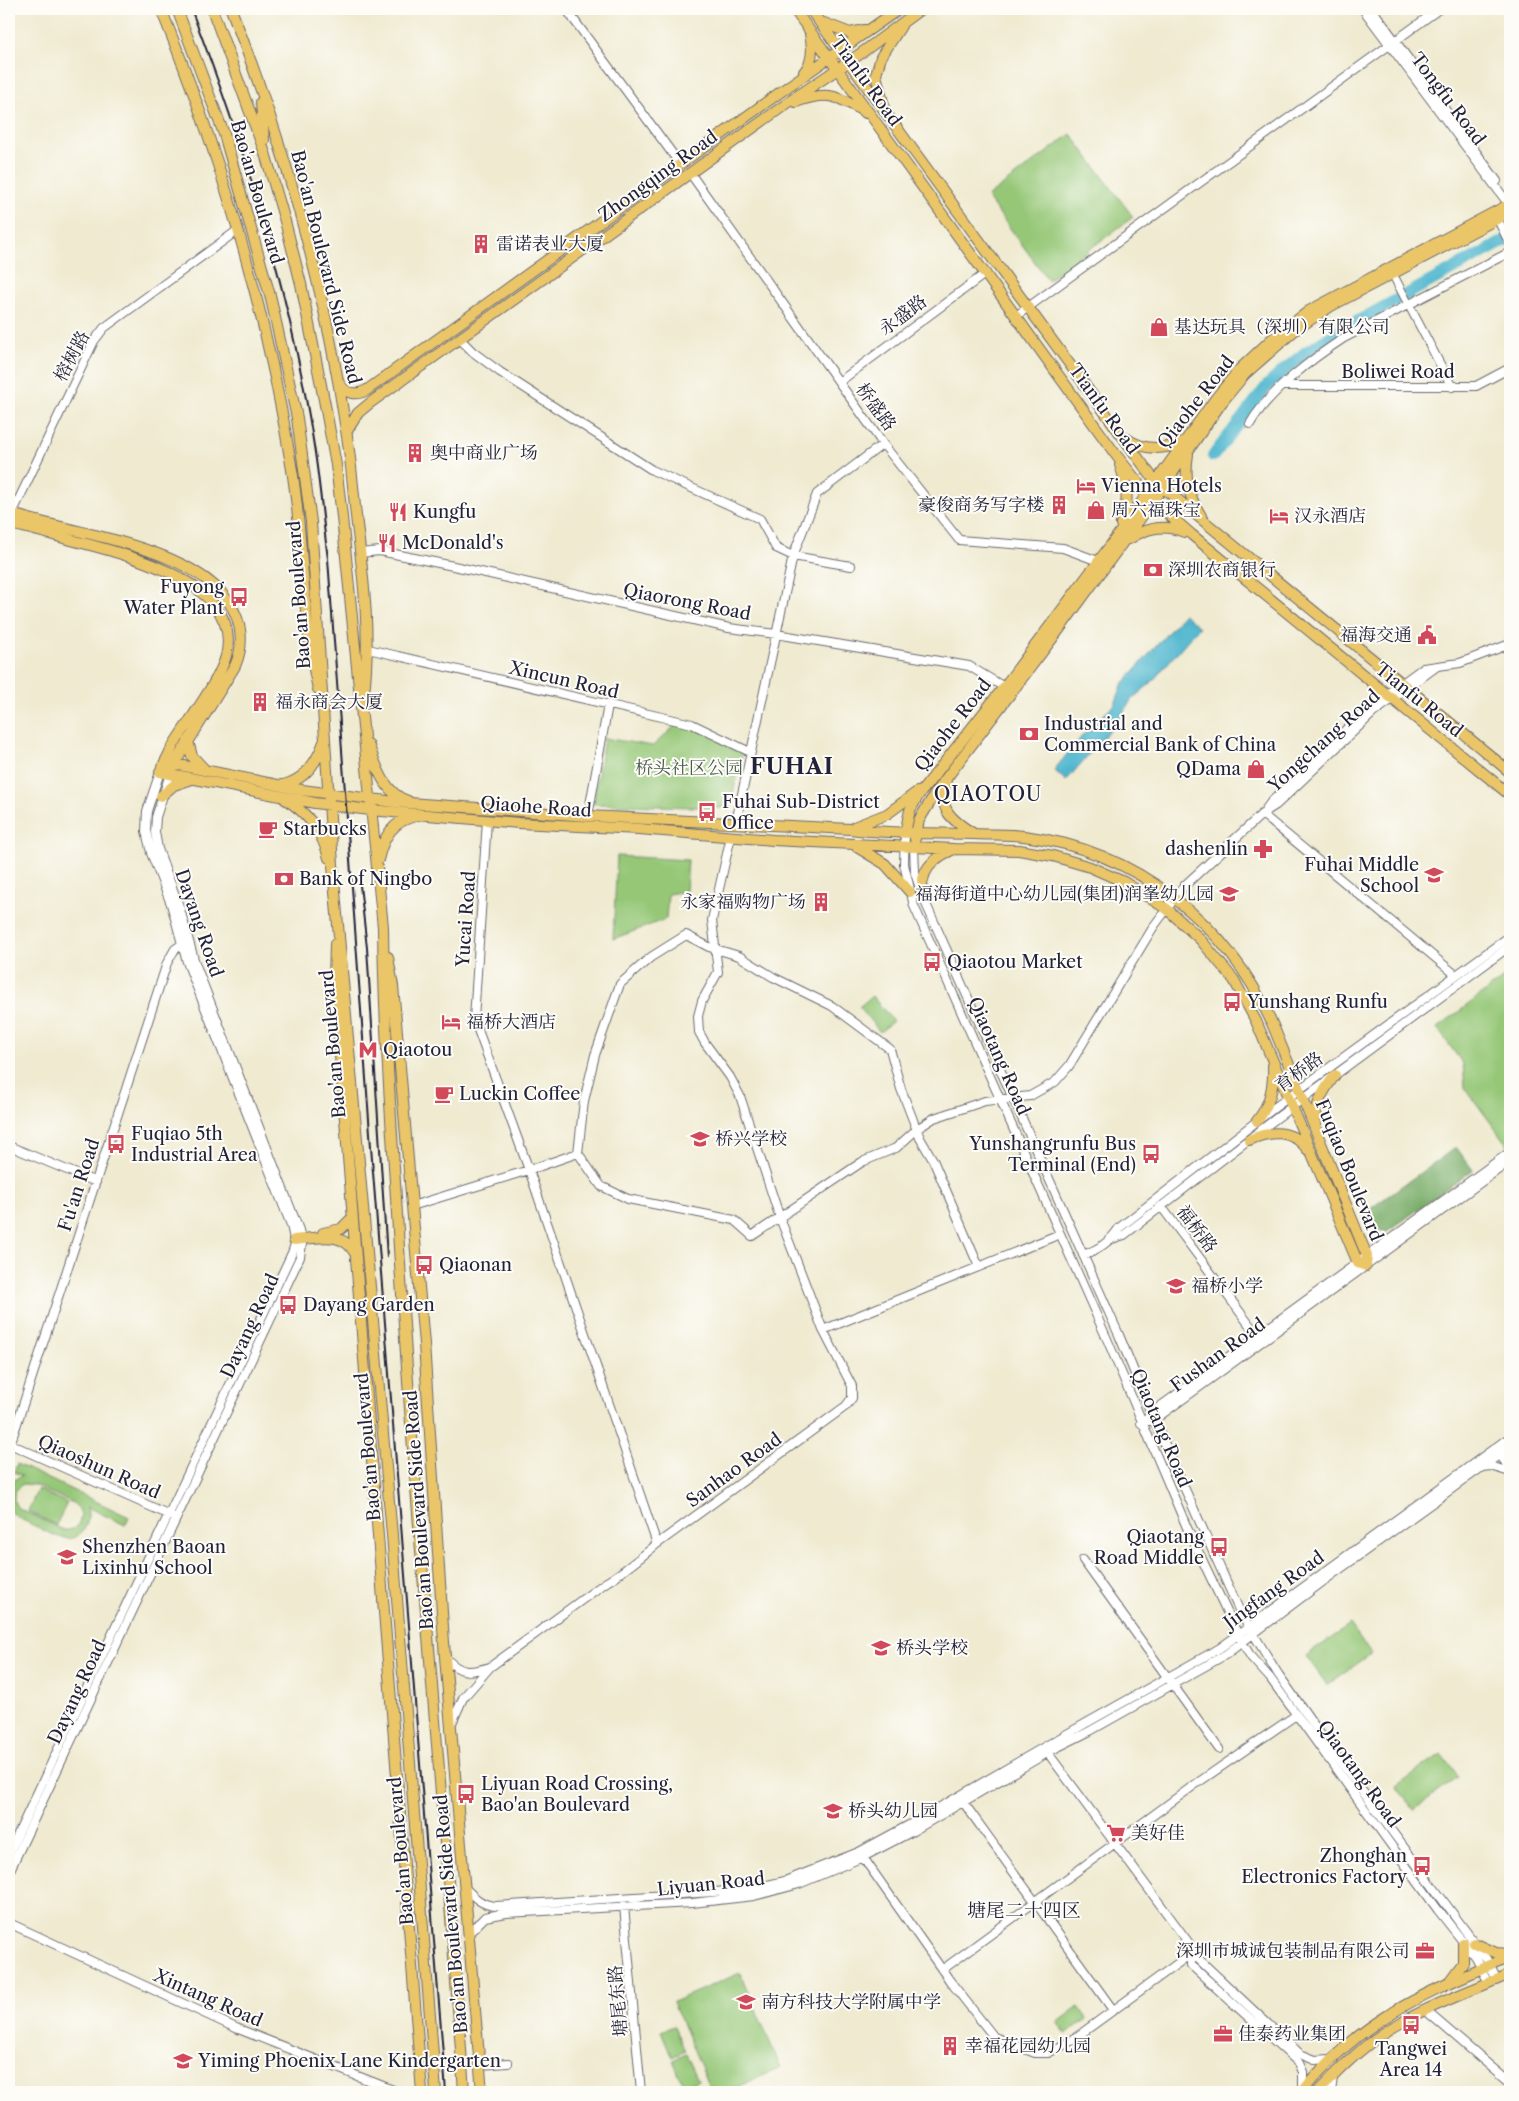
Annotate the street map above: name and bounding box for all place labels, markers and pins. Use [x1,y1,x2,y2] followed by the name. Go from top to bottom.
[470,233,492,255] building icon: 雷诺表业大厦
[496,233,604,255] place label: 雷诺表业大厦
[1148,316,1170,338] shop icon: 基达玩具（深圳）有限公司
[1174,316,1390,338] place label: 基达玩具（深圳）有限公司
[404,442,426,464] building icon: 奥中商业广场
[430,442,538,464] place label: 奥中商业广场
[1075,475,1097,497] hotel icon: Vienna Hotels
[1100,475,1222,497] place label: Vienna Hotels
[918,494,1044,516] place label: 豪俊商务写字楼
[1048,494,1070,516] building icon: 豪俊商务写字楼
[1085,499,1107,521] shop icon: 周六福珠宝
[1111,499,1201,521] place label: 周六福珠宝
[387,501,409,523] restaurant icon: Kungfu
[413,501,476,523] place label: Kungfu
[1268,505,1290,527] hotel icon: 汉永酒店
[1294,505,1366,527] place label: 汉永酒店
[376,532,398,554] restaurant icon: McDonald's
[402,532,504,554] place label: McDonald's
[1142,559,1164,581] bank icon: 深圳农商银行
[1168,559,1276,581] place label: 深圳农商银行
[123,576,225,619] place label: Fuyong Water Plant
[228,586,250,608] bus stop icon: Fuyong Water Plant
[1340,624,1412,646] place label: 福海交通
[1416,624,1438,646] public building icon: 福海交通
[249,691,271,713] building icon: 福永商会大厦
[275,691,383,713] place label: 福永商会大厦
[1044,713,1277,756] place label: Industrial and Commercial Bank of China
[1018,723,1040,745] bank icon: Industrial and Commercial Bank of China
[1176,758,1242,780] place label: QDama
[1245,758,1267,780] shop icon: QDama
[722,791,880,834] place label: Fuhai Sub-District Office
[696,801,718,823] bus stop icon: Fuhai Sub-District Office
[257,818,279,840] cafe icon: Starbucks
[283,818,367,840] place label: Starbucks
[1165,838,1248,860] place label: dashenlin
[1252,838,1274,860] pharmacy icon: dashenlin
[1304,854,1419,897] place label: Fuhai Middle School
[1423,864,1445,886] school or university icon: Fuhai Middle School
[273,868,295,890] bank icon: Bank of Ningbo
[299,868,432,890] place label: Bank of Ningbo
[915,883,1214,905] place label: 福海街道中心幼儿园(集团)润峯幼儿园
[1218,883,1240,905] school or university icon: 福海街道中心幼儿园(集团)润峯幼儿园
[680,891,806,913] place label: 永家福购物广场
[810,891,832,913] building icon: 永家福购物广场
[921,951,943,973] bus stop icon: Qiaotou Market
[947,951,1083,973] place label: Qiaotou Market
[1221,991,1243,1013] bus stop icon: Yunshang Runfu
[1246,991,1388,1013] place label: Yunshang Runfu
[440,1011,462,1033] hotel icon: 福桥大酒店
[466,1011,556,1033] place label: 福桥大酒店
[357,1039,379,1061] metro station icon: Qiaotou
[383,1039,452,1061] place label: Qiaotou
[433,1083,455,1105] cafe icon: Luckin Coffee
[459,1083,580,1105] place label: Luckin Coffee
[131,1123,258,1166] place label: Fuqiao 5th Industrial Area
[689,1128,711,1150] school or university icon: 桥兴学校
[715,1128,787,1150] place label: 桥兴学校
[105,1133,127,1155] bus stop icon: Fuqiao 5th Industrial Area
[968,1133,1136,1176] place label: Yunshangrunfu Bus Terminal (End)
[1140,1143,1162,1165] bus stop icon: Yunshangrunfu Bus Terminal (End)
[413,1254,435,1276] bus stop icon: Qiaonan
[439,1254,512,1276] place label: Qiaonan
[1165,1275,1187,1297] school or university icon: 福桥小学
[1191,1275,1263,1297] place label: 福桥小学
[277,1294,299,1316] bus stop icon: Dayang Garden
[303,1294,435,1316] place label: Dayang Garden
[1094,1526,1204,1569] place label: Qiaotang Road Middle
[82,1536,226,1579] place label: Shenzhen Baoan Lixinhu School
[1208,1536,1230,1558] bus stop icon: Qiaotang Road Middle
[56,1546,78,1568] school or university icon: Shenzhen Baoan Lixinhu School
[870,1637,892,1659] school or university icon: 桥头学校
[896,1637,968,1659] place label: 桥头学校
[481,1773,673,1816] place label: Liyuan Road Crossing, Bao'an Boulevard
[455,1783,477,1805] bus stop icon: Liyuan Road Crossing, Bao'an Boulevard
[822,1800,844,1822] school or university icon: 桥头幼儿园
[848,1800,938,1822] place label: 桥头幼儿园
[1105,1822,1127,1844] supermarket icon: 美好佳
[1131,1822,1185,1844] place label: 美好佳
[1241,1845,1408,1888] place label: Zhonghan Electronics Factory
[1411,1855,1433,1877] bus stop icon: Zhonghan Electronics Factory
[1176,1940,1410,1962] place label: 深圳市城诚包装制品有限公司
[1414,1940,1436,1962] office icon: 深圳市城诚包装制品有限公司
[735,1991,757,2013] school or university icon: 南方科技大学附属中学
[761,1991,941,2013] place label: 南方科技大学附属中学
[1400,2014,1422,2036] bus stop icon: Tangwei Area 14
[1212,2023,1234,2045] office icon: 佳泰药业集团
[1238,2023,1346,2045] place label: 佳泰药业集团
[939,2035,961,2057] building icon: 幸福花园幼儿园
[965,2035,1091,2057] place label: 幸福花园幼儿园
[1375,2038,1448,2081] place label: Tangwei Area 14
[172,2050,194,2072] school or university icon: Yiming Phoenix Lane Kindergarten
[197,2050,501,2072] place label: Yiming Phoenix Lane Kindergarten

